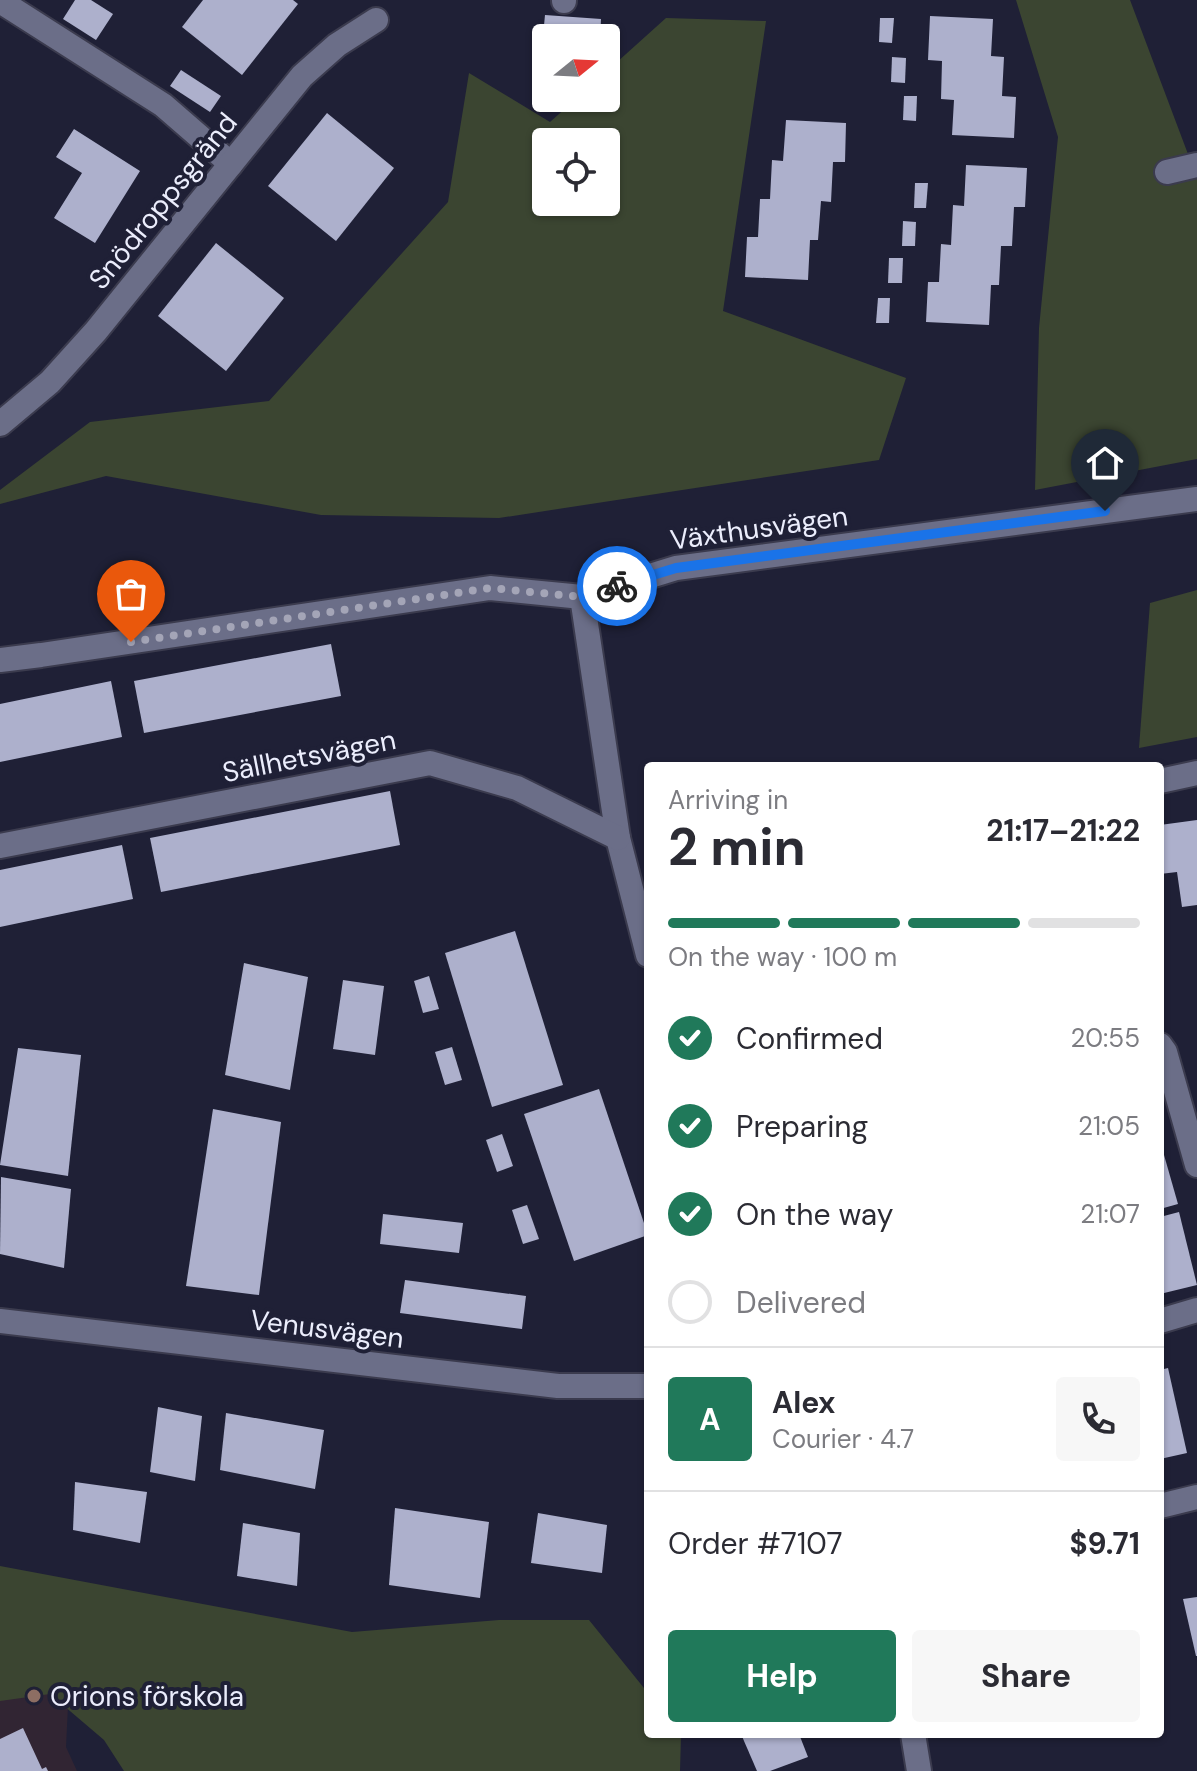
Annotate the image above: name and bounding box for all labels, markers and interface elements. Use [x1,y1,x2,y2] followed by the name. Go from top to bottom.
[532,24,620,112] north arrow
[532,24,620,216] map controls
[80,105,246,297] street label: Snödroppsgränd
[532,128,620,216] button: locate
[1071,429,1139,511] pin
[1083,441,1127,485] icon: home
[668,497,850,559] street label: Växthusvägen
[577,546,657,626] courier
[97,560,165,642] pin
[595,564,639,608] icon: bike
[109,572,153,616] icon: bag
[219,721,399,791] street label: Sällhetsvägen
[668,783,788,817] text: Arriving in
[986,811,1140,850] text: 21:17–21:22
[668,813,806,881] text: 2 min
[668,940,897,974] text: On the way · 100 m
[668,1016,712,1060] icon: check
[736,1019,883,1058] text: Confirmed
[1071,1021,1140,1055] text: 20:55
[668,1104,712,1148] icon: check
[736,1107,868,1146] text: Preparing
[1078,1109,1140,1143] text: 21:05
[668,1192,712,1236] icon: check
[736,1195,893,1234] text: On the way
[1080,1197,1140,1231] text: 21:07
[736,1283,866,1322] text: Delivered
[248,1301,406,1357] street label: Venusvägen
[1056,1377,1140,1461] button: phone
[772,1383,835,1422] text: Alex
[699,1400,721,1439] text: A
[772,1422,914,1456] text: Courier · 4.7
[668,1524,842,1563] text: Order #7107
[1069,1524,1140,1563] text: $9.71
[668,1630,896,1722] button: Help
[912,1630,1140,1722] button: Share
[50,1678,244,1715] place label: Orions förskola
[25,1687,43,1705] marker: Orions förskola

